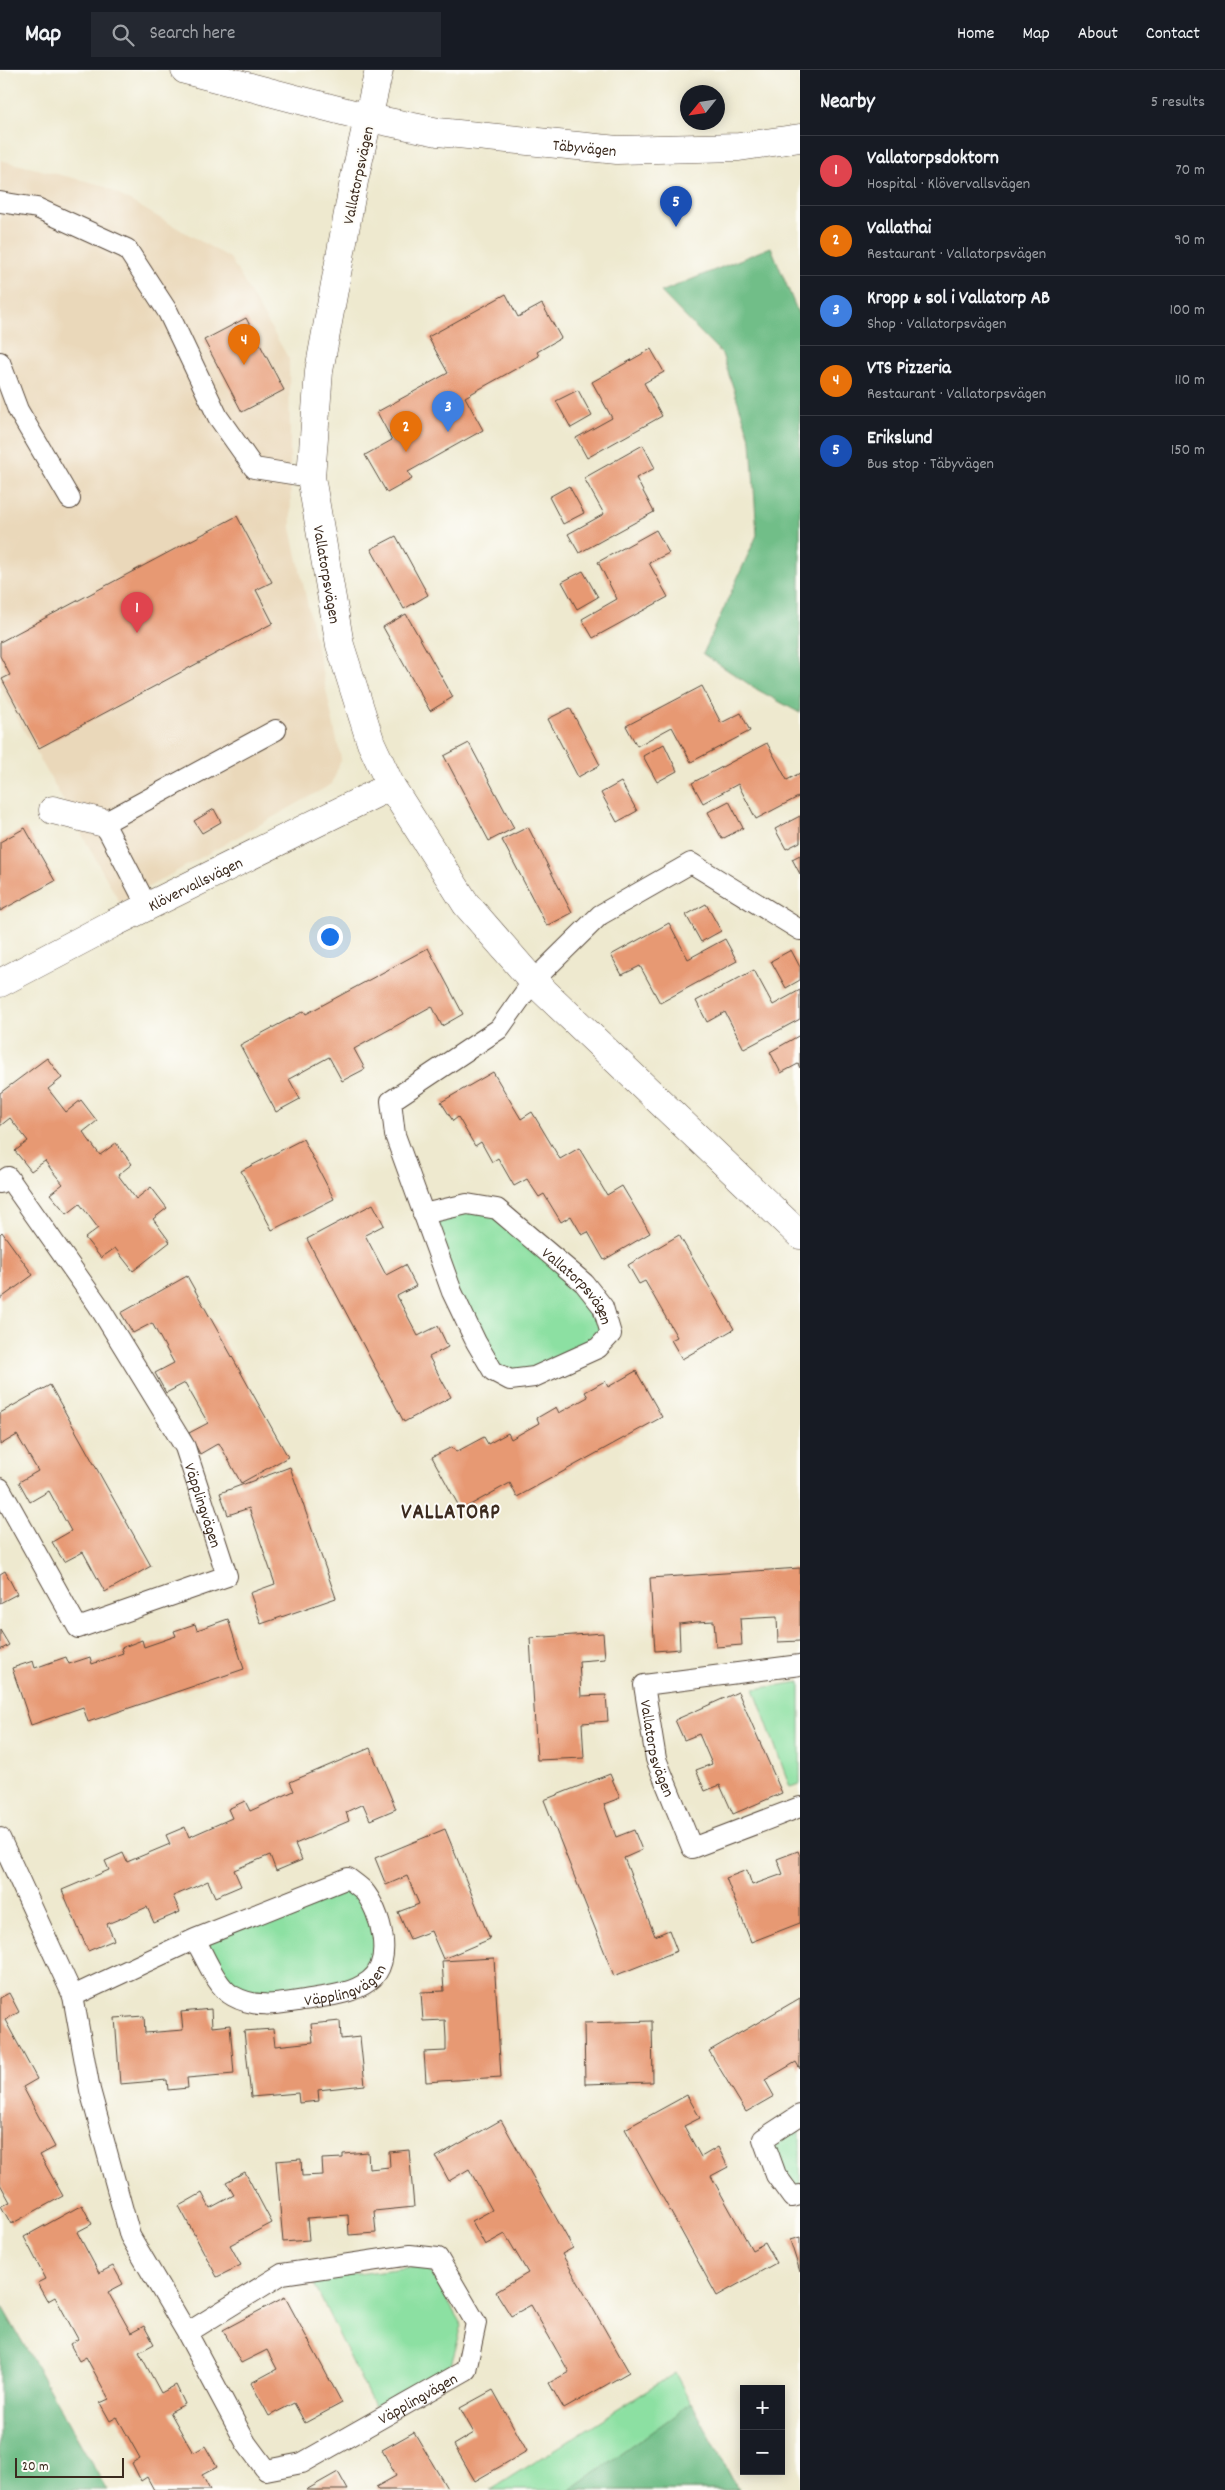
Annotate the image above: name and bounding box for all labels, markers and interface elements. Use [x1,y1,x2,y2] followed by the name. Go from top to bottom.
[91,12,441,57] search box
[25,18,61,52] text: Map
[109,21,137,49] icon: search
[149,21,235,48] text: Search here
[957,22,994,47] text: Home
[1022,22,1050,47] text: Map
[1078,22,1118,47] text: About
[1146,22,1200,47] text: Contact
[680,85,725,130] north arrow
[820,88,875,118] text: Nearby
[1151,91,1205,114] text: 5 results
[338,124,381,227] street label: Vallatorpsvägen
[551,135,617,164] street label: Täbyvägen
[867,146,999,173] text: Vallatorpsdoktorn
[834,159,838,182] text: 1
[1175,159,1205,182] text: 70 m
[867,173,1030,196] text: Hospital · Klövervallsvägen
[660,186,692,227] pin: 5
[867,216,931,243] text: Vallathai
[833,229,840,252] text: 2
[1174,229,1205,252] text: 90 m
[867,243,1046,266] text: Restaurant · Vallatorpsvägen
[867,286,1050,313] text: Kropp & sol i Vallatorp AB
[832,299,840,322] text: 3
[1169,299,1205,322] text: 100 m
[867,313,1006,336] text: Shop · Vallatorpsvägen
[228,324,260,365] pin: 4
[867,356,951,383] text: VTS Pizzeria
[833,369,839,392] text: 4
[1175,369,1205,392] text: 110 m
[867,383,1046,406] text: Restaurant · Vallatorpsvägen
[432,391,464,432] pin: 3
[390,411,422,452] pin: 2
[867,426,932,453] text: Erikslund
[832,439,840,462] text: 5
[1171,439,1205,462] text: 150 m
[867,453,994,476] text: Bus stop · Täbyvägen
[306,524,345,626] street label: Vallatorpsvägen
[121,592,153,633] pin: 1
[145,852,247,918] street label: Klövervallsvägen
[317,924,343,950] your location
[536,1243,617,1328] street label: Vallatorpsvägen
[177,1460,226,1551] street label: Väpplingvägen
[401,1499,501,1529] district label: VALLATORP
[633,1698,679,1801] street label: Vallatorpsvägen
[303,1961,393,2014] street label: Väpplingvägen
[375,2368,462,2431] street label: Väpplingvägen
[740,2385,785,2475] map controls
[740,2385,785,2430] button: +
[740,2430,785,2475] button: −
[15,2455,124,2478] scale bar
[22,2457,49,2477] text: 20 m

